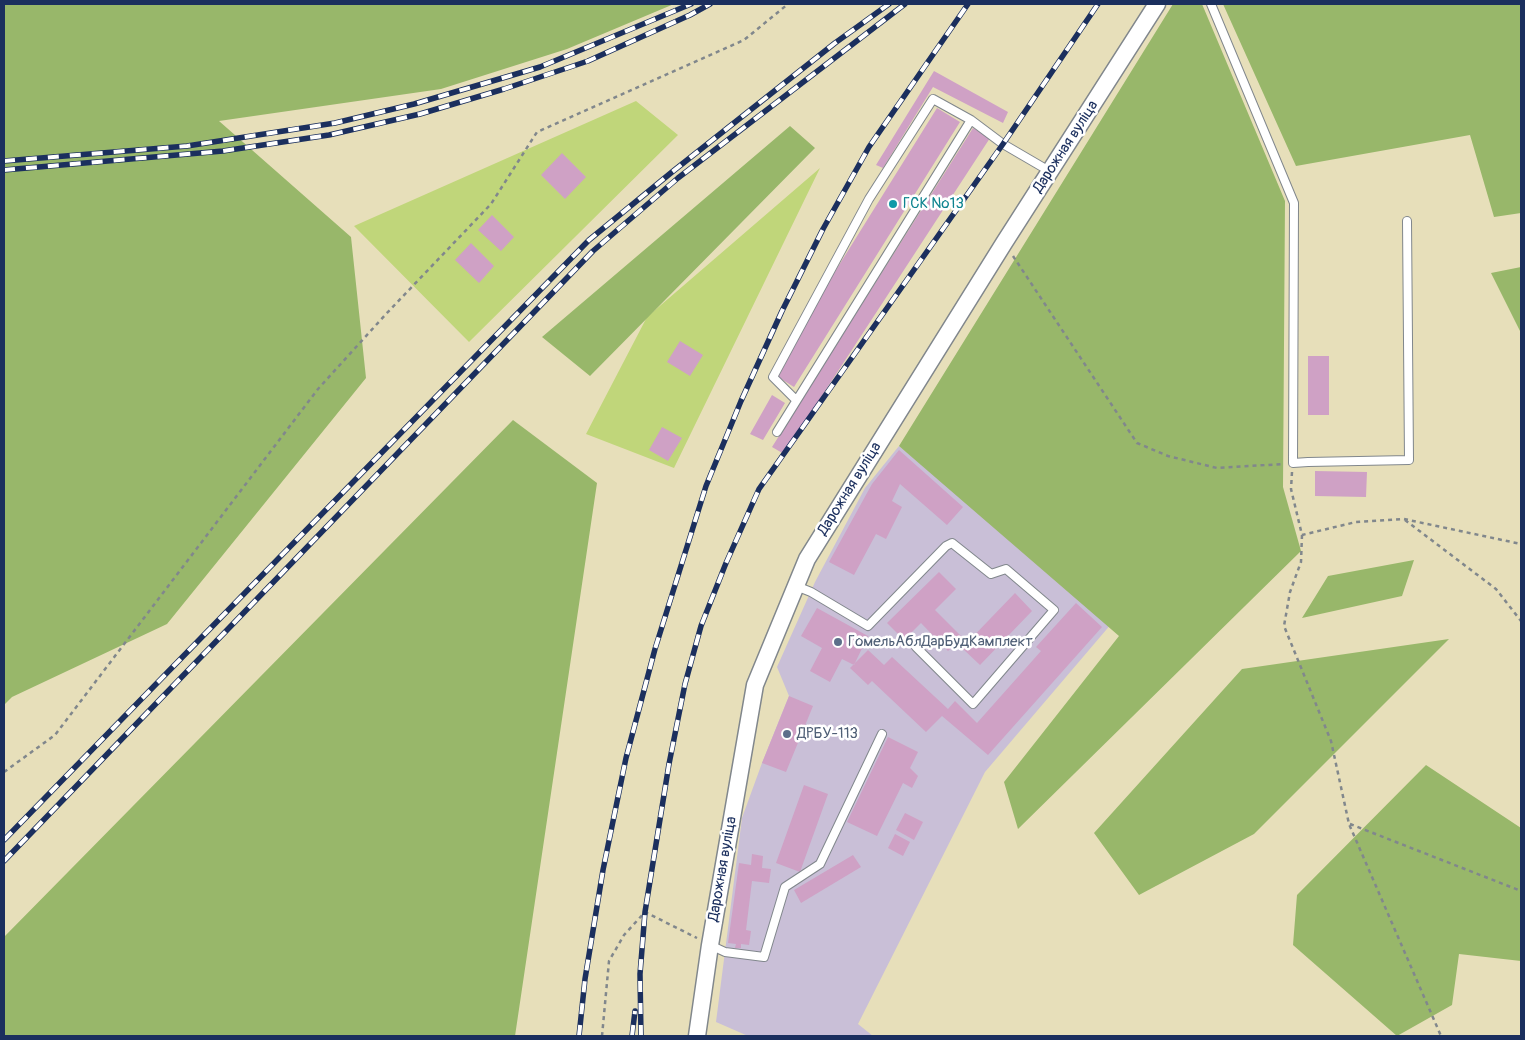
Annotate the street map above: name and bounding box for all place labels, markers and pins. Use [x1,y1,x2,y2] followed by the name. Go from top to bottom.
[903,195,964,213] place label: ГСК №13
[887,198,899,210] marker: ГСК №13
[848,633,1033,651] place label: ГомельАблДарБудКамплект
[832,636,844,648] marker: ГомельАблДарБудКамплект
[797,725,858,743] place label: ДРБУ-113
[781,728,793,740] marker: ДРБУ-113

